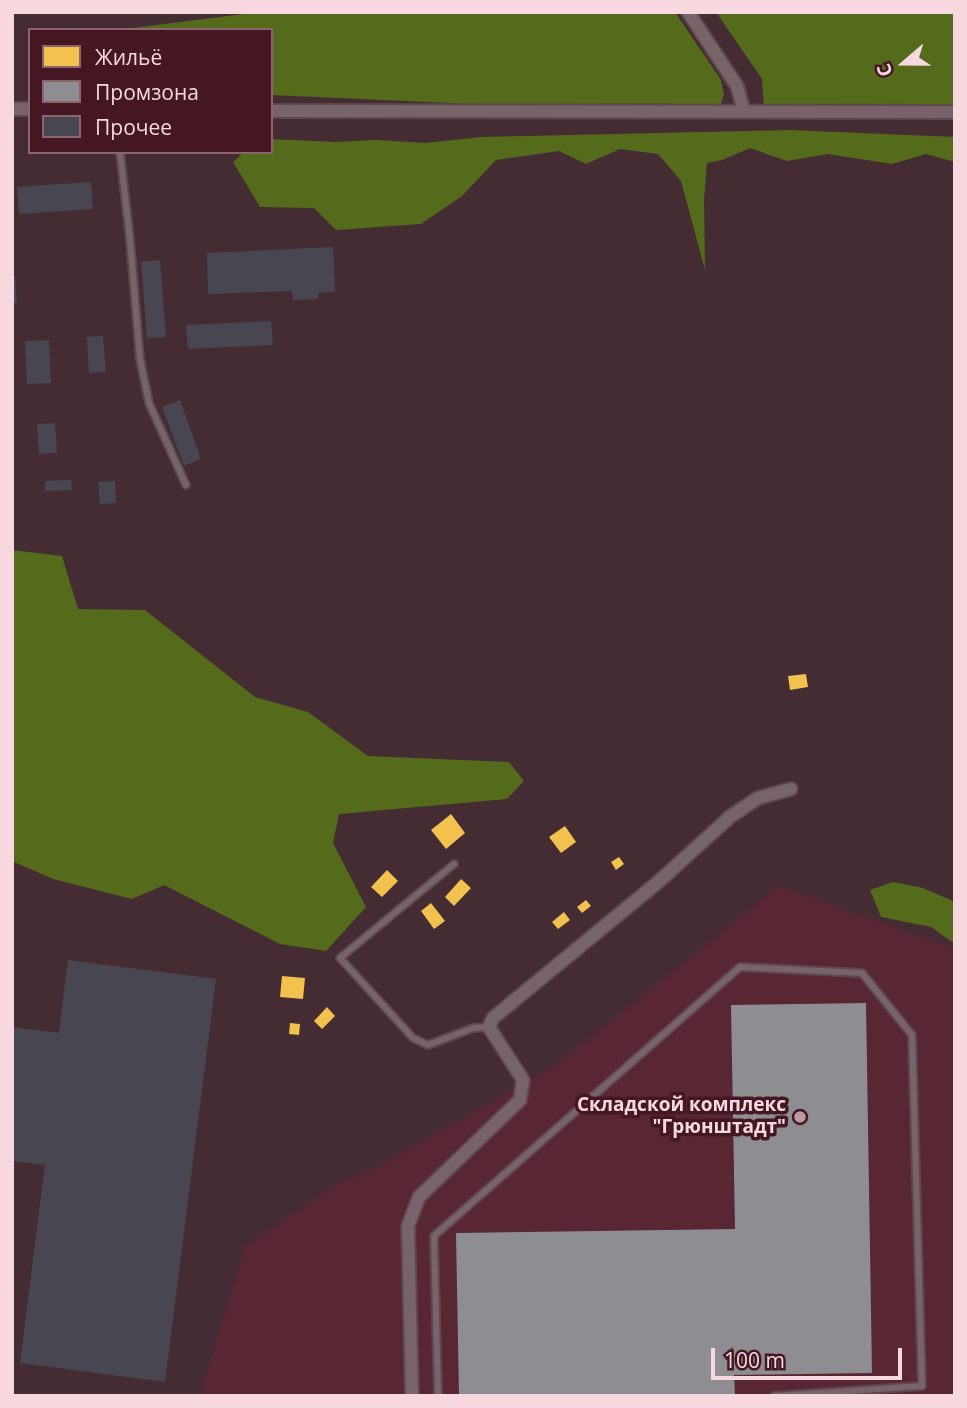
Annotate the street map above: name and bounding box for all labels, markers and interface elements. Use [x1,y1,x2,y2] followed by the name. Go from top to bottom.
[28,28,273,154] legend
[869,28,939,98] north arrow
[95,43,162,71] text: Жильё
[870,60,899,80] text: С
[95,78,199,106] text: Промзона
[95,113,172,141] text: Прочее
[577,1095,786,1139] place label: Складской комплекс "Грюнштадт"
[792,1109,808,1125] marker: Складской комплекс "Грюнштадт"
[715,1334,906,1378] scale bar
[724,1346,785,1374] text: 100 m

